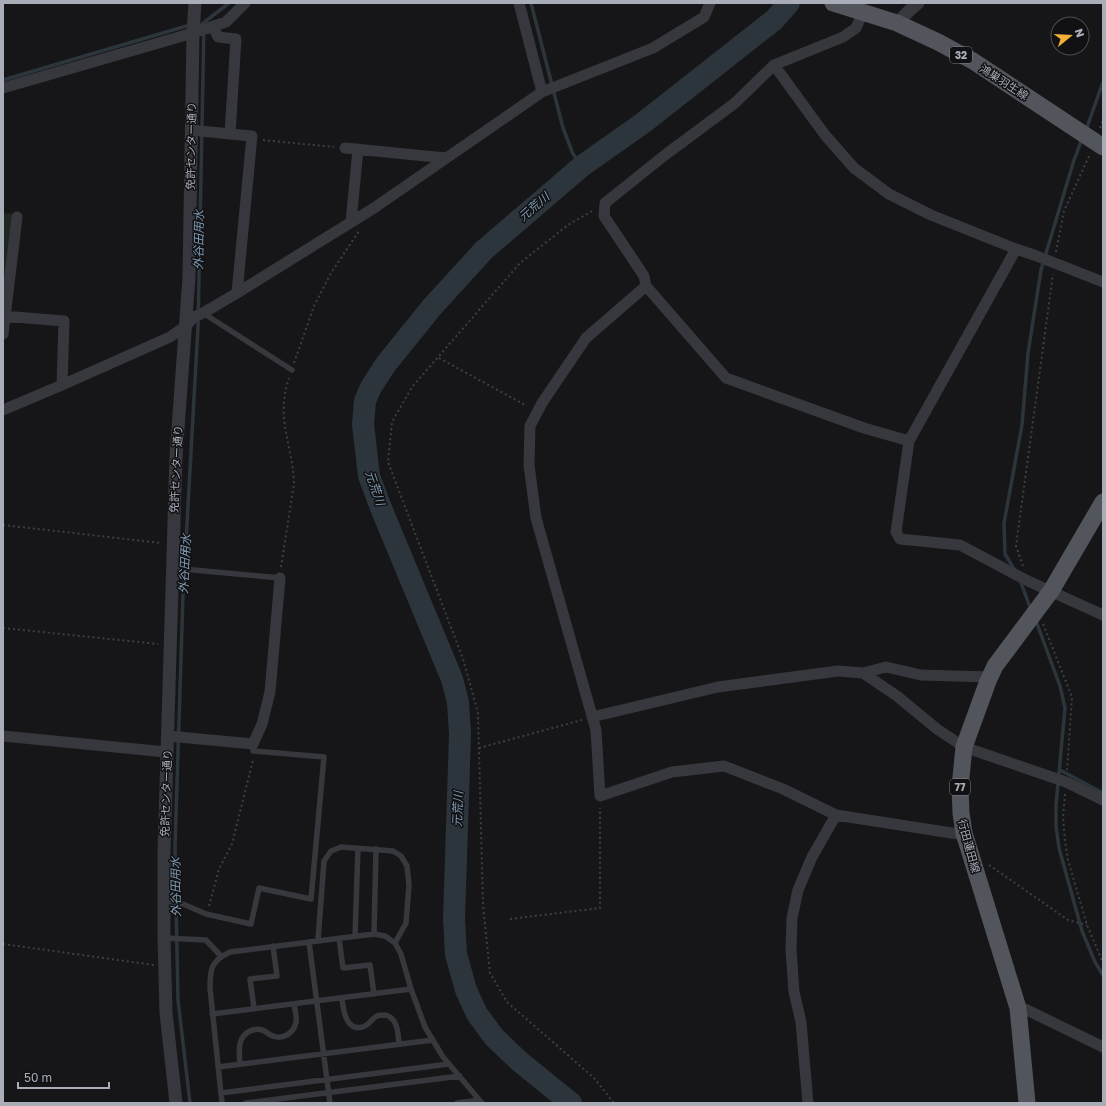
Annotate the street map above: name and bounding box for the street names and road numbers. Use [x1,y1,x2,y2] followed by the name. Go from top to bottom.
[950,47,972,63] road number: 32
[978,61,1031,102] street label: 鴻巣羽生線
[183,102,198,190] street label: 免許センター通り
[167,425,184,513] street label: 免許センター通り
[157,749,174,837] street label: 免許センター通り
[950,779,970,795] road number: 77
[956,818,983,874] street label: 行田蓮田線

